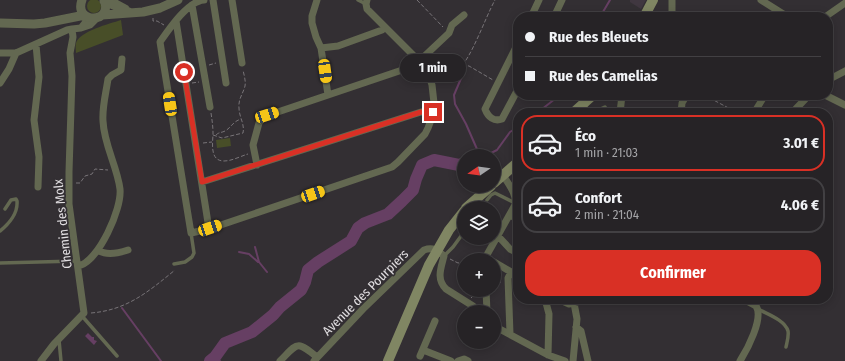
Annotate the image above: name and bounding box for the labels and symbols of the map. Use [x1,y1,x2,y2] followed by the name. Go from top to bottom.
[400,54,466,82] callout: 1 min
[317,58,333,84] car
[175,63,193,81] route start
[162,91,178,117] car
[424,103,442,121] route end
[254,106,280,124] car
[457,149,501,193] north arrow
[50,178,75,270] street label: Chemin des Molx
[300,184,326,204] car
[197,218,223,238] car
[319,246,412,338] street label: Avenue des Pourpiers

